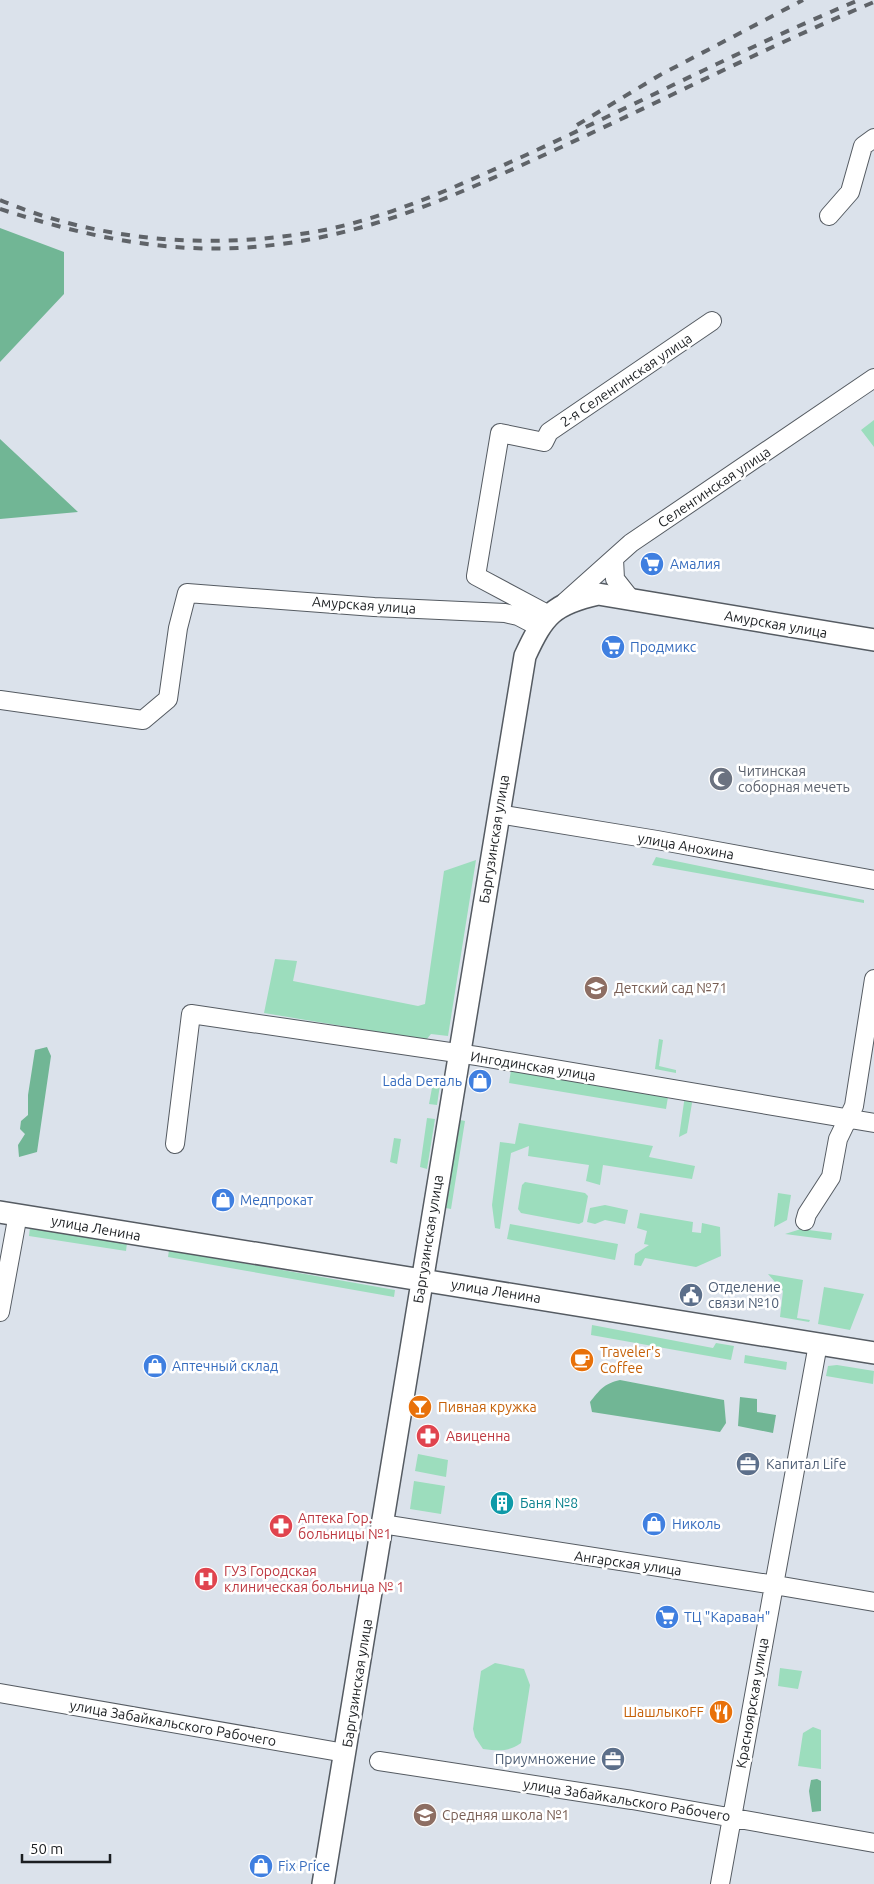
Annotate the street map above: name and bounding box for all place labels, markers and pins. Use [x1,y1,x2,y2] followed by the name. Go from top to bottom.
[639,551,665,577] supermarket icon: Амалия
[670,556,720,572] place label: Амалия
[600,634,626,660] supermarket icon: Продмикс
[630,639,697,655] place label: Продмикс
[738,763,850,795] place label: Читинская соборная мечеть
[708,766,734,792] mosque icon: Читинская соборная мечеть
[583,975,609,1001] school or university icon: Детский сад №71
[614,980,728,996] place label: Детский сад №71
[467,1068,493,1094] shop icon: Lada Dеталь
[383,1073,462,1089] place label: Lada Dеталь
[210,1187,236,1213] shop icon: Медпрокат
[240,1192,313,1208] place label: Медпрокат
[708,1279,781,1311] place label: Отделение связи №10
[678,1282,704,1308] public building icon: Отделение связи №10
[600,1344,660,1376] place label: Traveler's Coffee
[569,1347,595,1373] cafe icon: Traveler's Coffee
[142,1353,168,1379] shop icon: Аптечный склад
[172,1358,278,1374] place label: Аптечный склад
[407,1394,433,1420] bar icon: Пивная кружка
[438,1399,537,1415] place label: Пивная кружка
[415,1423,441,1449] pharmacy icon: Авиценна
[446,1428,511,1444] place label: Авиценна
[735,1451,761,1477] office icon: Капитал Life
[766,1456,846,1472] place label: Капитал Life
[489,1490,515,1516] building icon: Баня №8
[520,1495,578,1511] place label: Баня №8
[298,1510,391,1542] place label: Аптека Гор. больницы №1
[641,1511,667,1537] shop icon: Николь
[268,1513,294,1539] pharmacy icon: Аптека Гор. больницы №1
[672,1516,721,1532] place label: Николь
[224,1563,404,1595] place label: ГУЗ Городская клиническая больница № 1
[193,1566,219,1592] hospital icon: ГУЗ Городская клиническая больница № 1
[654,1604,680,1630] supermarket icon: ТЦ "Караван"
[684,1609,770,1625] place label: ТЦ "Караван"
[708,1699,734,1725] restaurant icon: ШашлыкоFF
[623,1704,704,1720] place label: ШашлыкоFF
[600,1746,626,1772] office icon: Приумножение
[495,1751,596,1767] place label: Приумножение
[412,1802,438,1828] school or university icon: Средняя школа №1
[442,1807,570,1823] place label: Средняя школа №1
[248,1853,274,1879] shop icon: Fix Price
[278,1858,330,1874] place label: Fix Price

